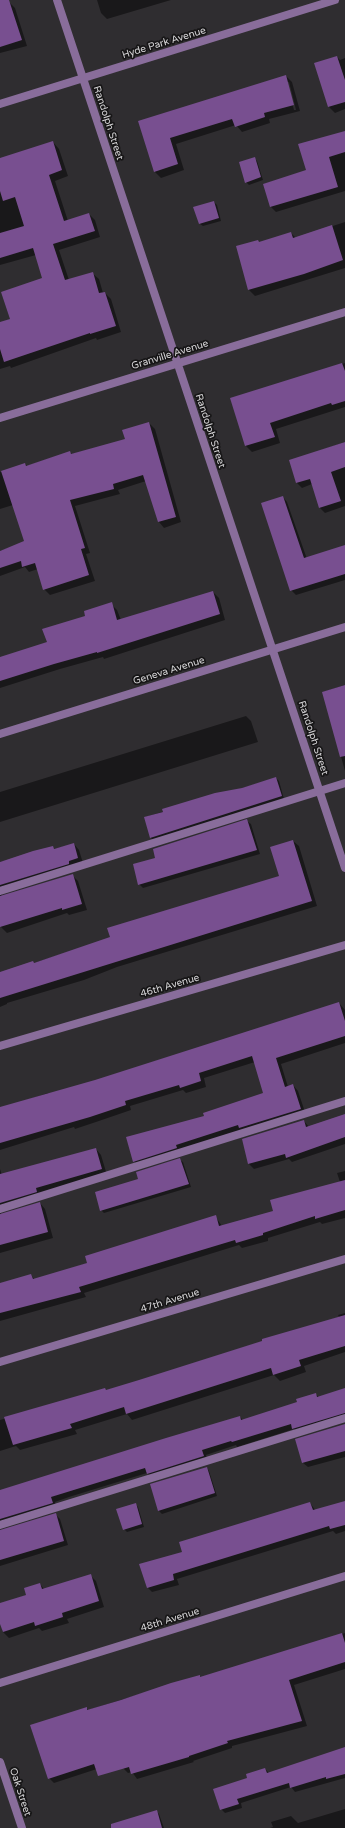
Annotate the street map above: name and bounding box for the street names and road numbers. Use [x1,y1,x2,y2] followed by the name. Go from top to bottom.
[121,25,207,61] street label: Hyde Park Avenue
[90,84,126,162] street label: Randolph Street
[130,338,210,372] street label: Granville Avenue
[192,392,228,470] street label: Randolph Street
[132,654,206,688] street label: Geneva Avenue
[295,699,331,777] street label: Randolph Street
[139,972,201,1000] street label: 46th Avenue
[139,1286,201,1316] street label: 47th Avenue
[139,1605,201,1635] street label: 48th Avenue
[7,1766,33,1818] street label: Oak Street

